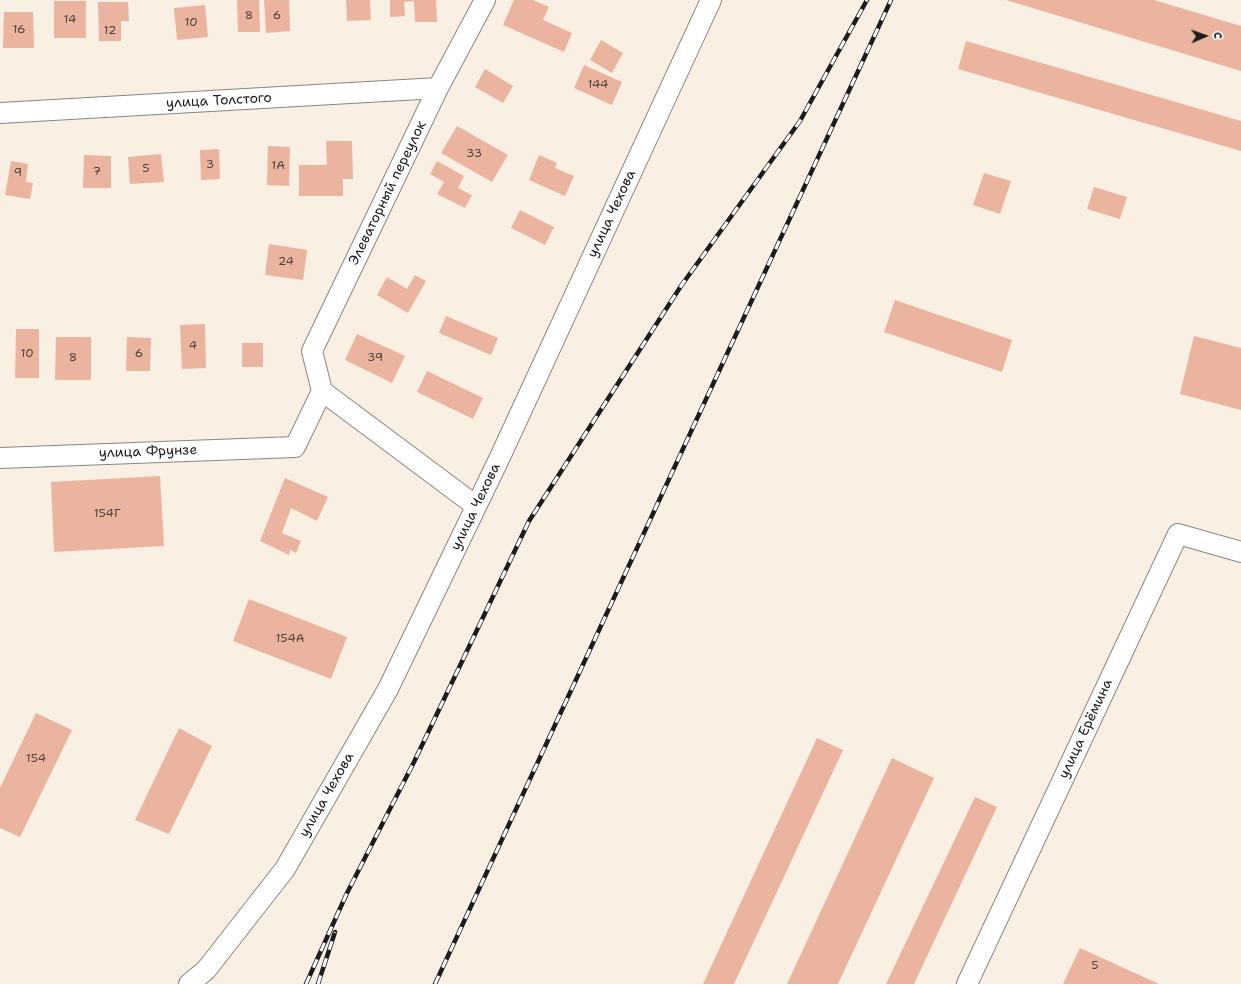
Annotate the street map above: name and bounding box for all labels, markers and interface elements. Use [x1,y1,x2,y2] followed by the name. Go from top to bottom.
[245,9,253,23] house number: 8
[273,9,281,23] house number: 6
[64,13,76,27] house number: 14
[184,16,198,30] house number: 10
[1185,16,1225,56] north arrow
[12,23,26,37] house number: 16
[104,24,116,38] house number: 12
[1210,32,1225,39] text: С
[588,78,608,92] house number: 144
[166,90,272,112] street label: улица Толстого
[346,118,430,268] street label: Элеваторный переулок
[466,147,482,161] house number: 33
[206,158,214,172] house number: 3
[271,159,285,173] house number: 1А
[142,162,150,176] house number: 5
[93,165,101,179] house number: 7
[14,166,22,180] house number: 9
[584,167,640,261] street label: улица Чехова
[278,255,294,269] house number: 24
[189,339,197,353] house number: 4
[20,347,34,361] house number: 10
[135,347,143,361] house number: 6
[69,351,77,365] house number: 8
[367,351,383,365] house number: 39
[99,442,197,462] street label: улица Фрунзе
[448,461,504,553] street label: улица Чехова
[94,507,120,521] house number: 154Г
[276,632,304,646] house number: 154А
[1056,677,1116,781] street label: улица Ерёмина
[296,750,358,840] street label: улица Чехова
[26,752,46,766] house number: 154
[1091,959,1099,973] house number: 5

